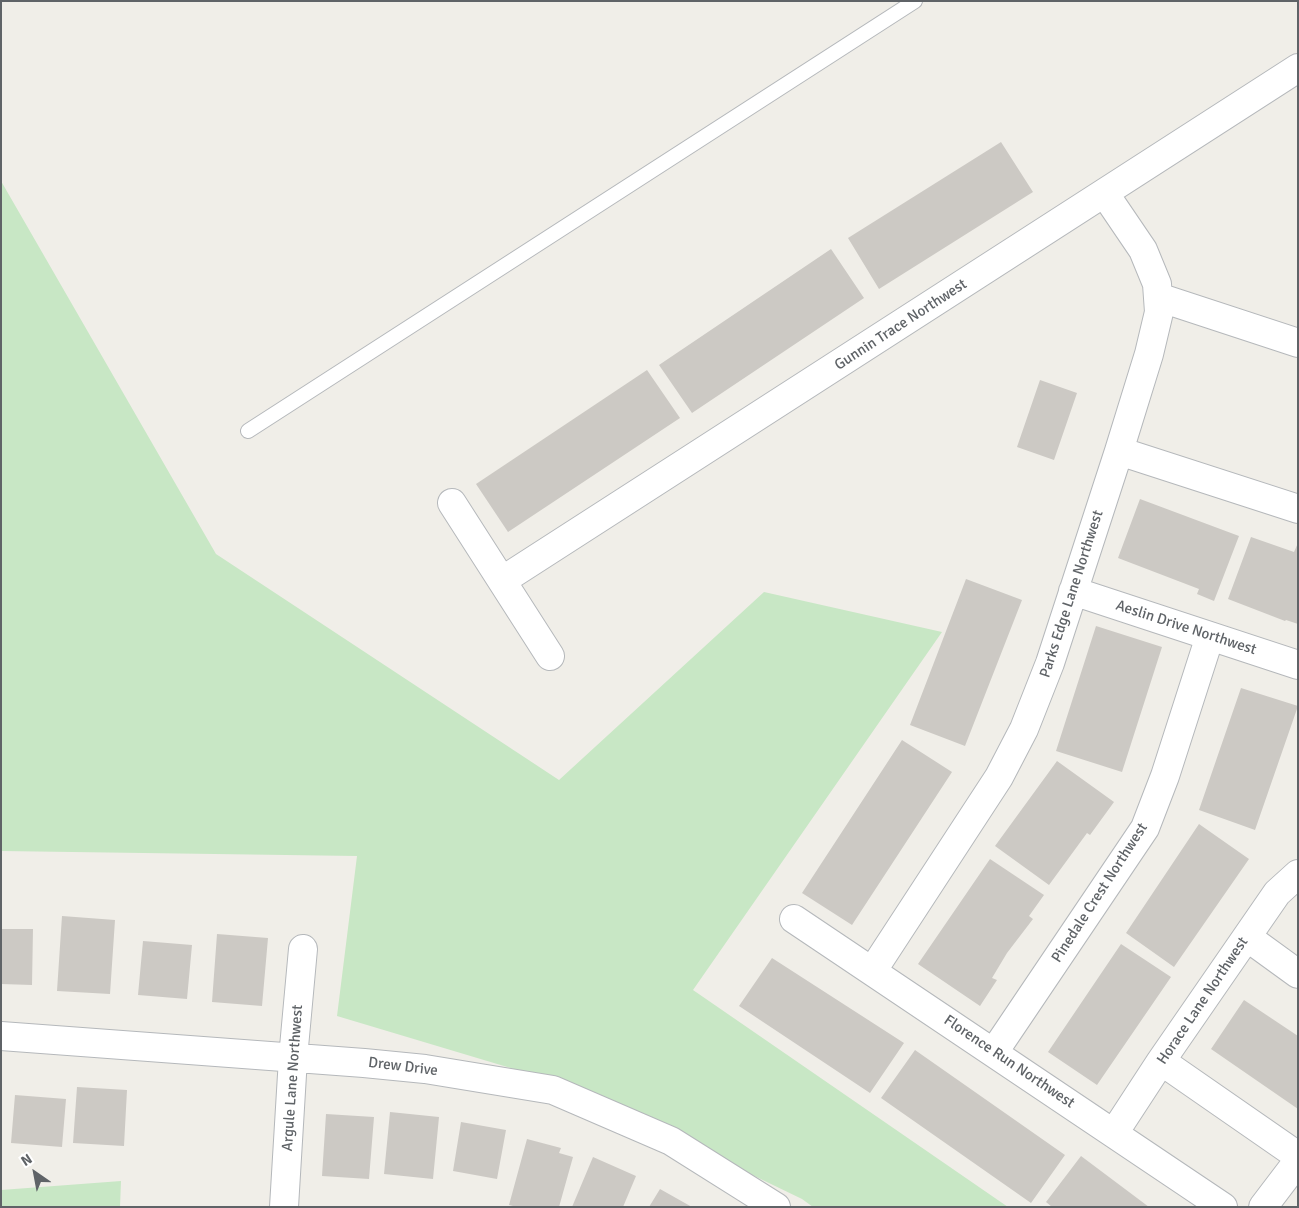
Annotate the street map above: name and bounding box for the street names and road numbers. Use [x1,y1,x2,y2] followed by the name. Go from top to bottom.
[831,275,971,375] street label: Gunnin Trace Northwest
[1036,508,1108,680] street label: Parks Edge Lane Northwest
[1113,597,1259,659] street label: Aeslin Drive Northwest
[1048,820,1152,966] street label: Pinedale Crest Northwest
[1154,934,1252,1068] street label: Horace Lane Northwest
[279,1004,307,1152] street label: Argule Lane Northwest
[940,1012,1078,1112] street label: Florence Run Northwest
[367,1054,439,1080] street label: Drew Drive

